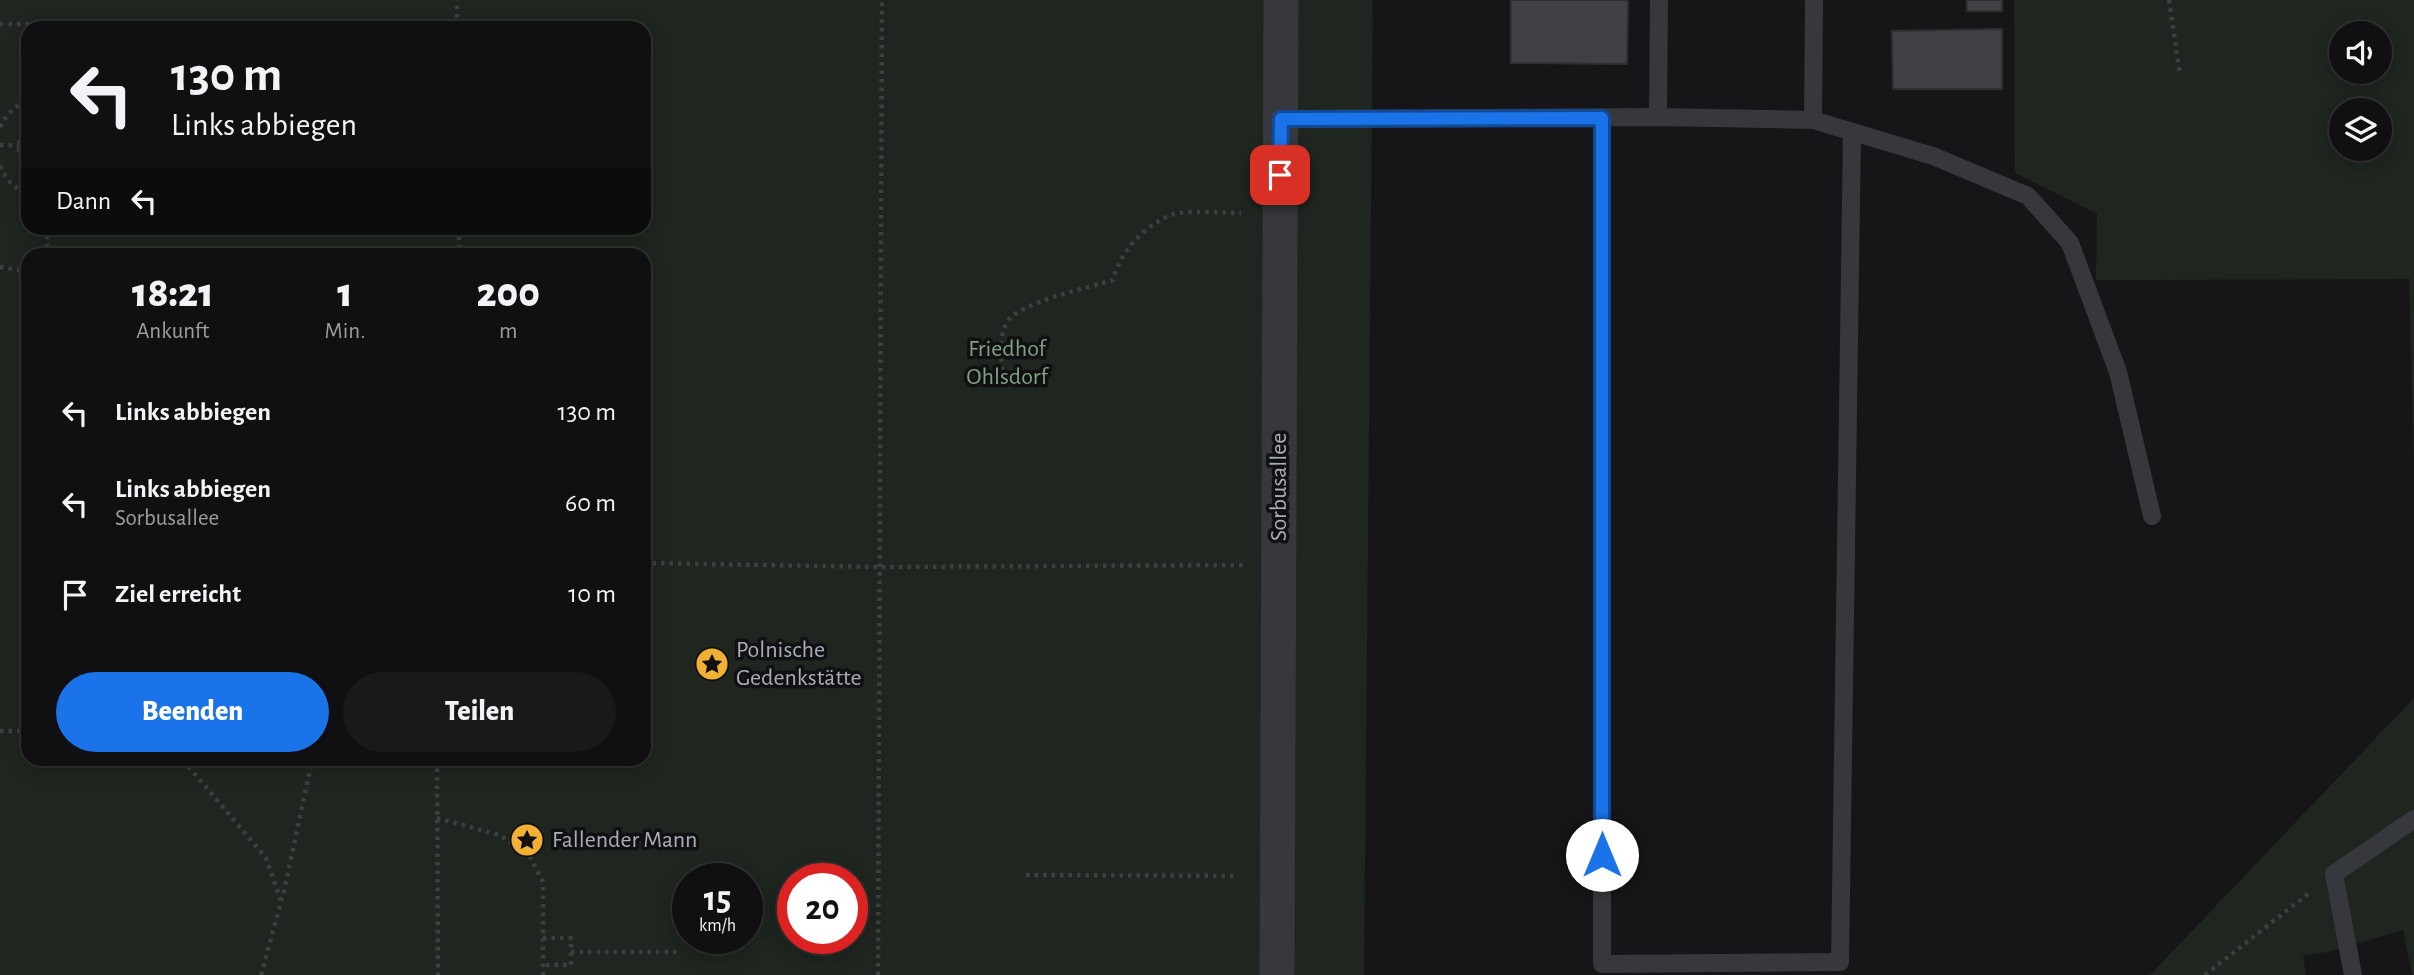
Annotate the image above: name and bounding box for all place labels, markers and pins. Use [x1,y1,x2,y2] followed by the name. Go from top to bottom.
[1250,145,1310,205] pin
[736,638,861,690] place label: Polnische Gedenkstätte
[693,645,731,683] place icon: Polnische Gedenkstätte
[508,821,546,859] place icon: Fallender Mann
[552,828,697,852] place label: Fallender Mann

